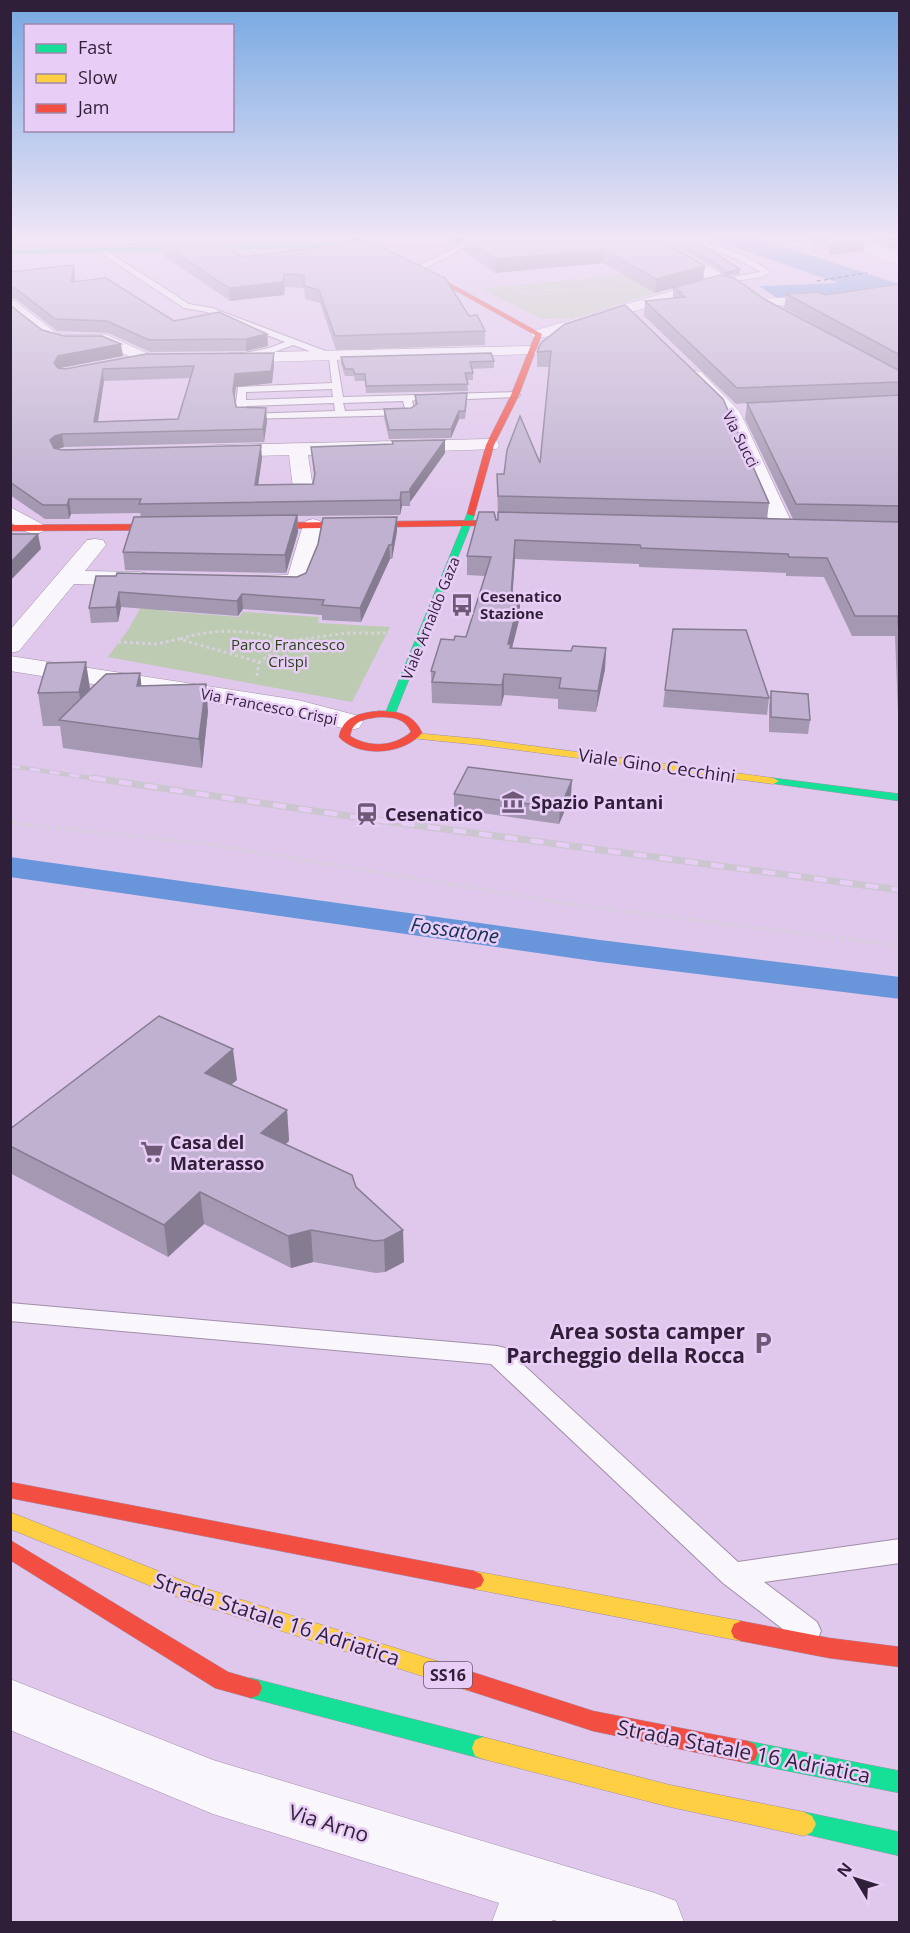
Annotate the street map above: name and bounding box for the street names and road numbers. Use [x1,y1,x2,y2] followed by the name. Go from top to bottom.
[718,407,764,471] street label: Via Succi
[396,554,464,682] street label: Viale Arnaldo Gaza
[199,683,339,729] street label: Via Francesco Crispi
[577,742,737,788] street label: Viale Gino Cecchini
[150,1566,404,1672] street label: Strada Statale 16 Adriatica
[424,1662,472,1688] road number: SS16
[615,1713,873,1789] street label: Strada Statale 16 Adriatica
[286,1798,372,1848] street label: Via Arno

